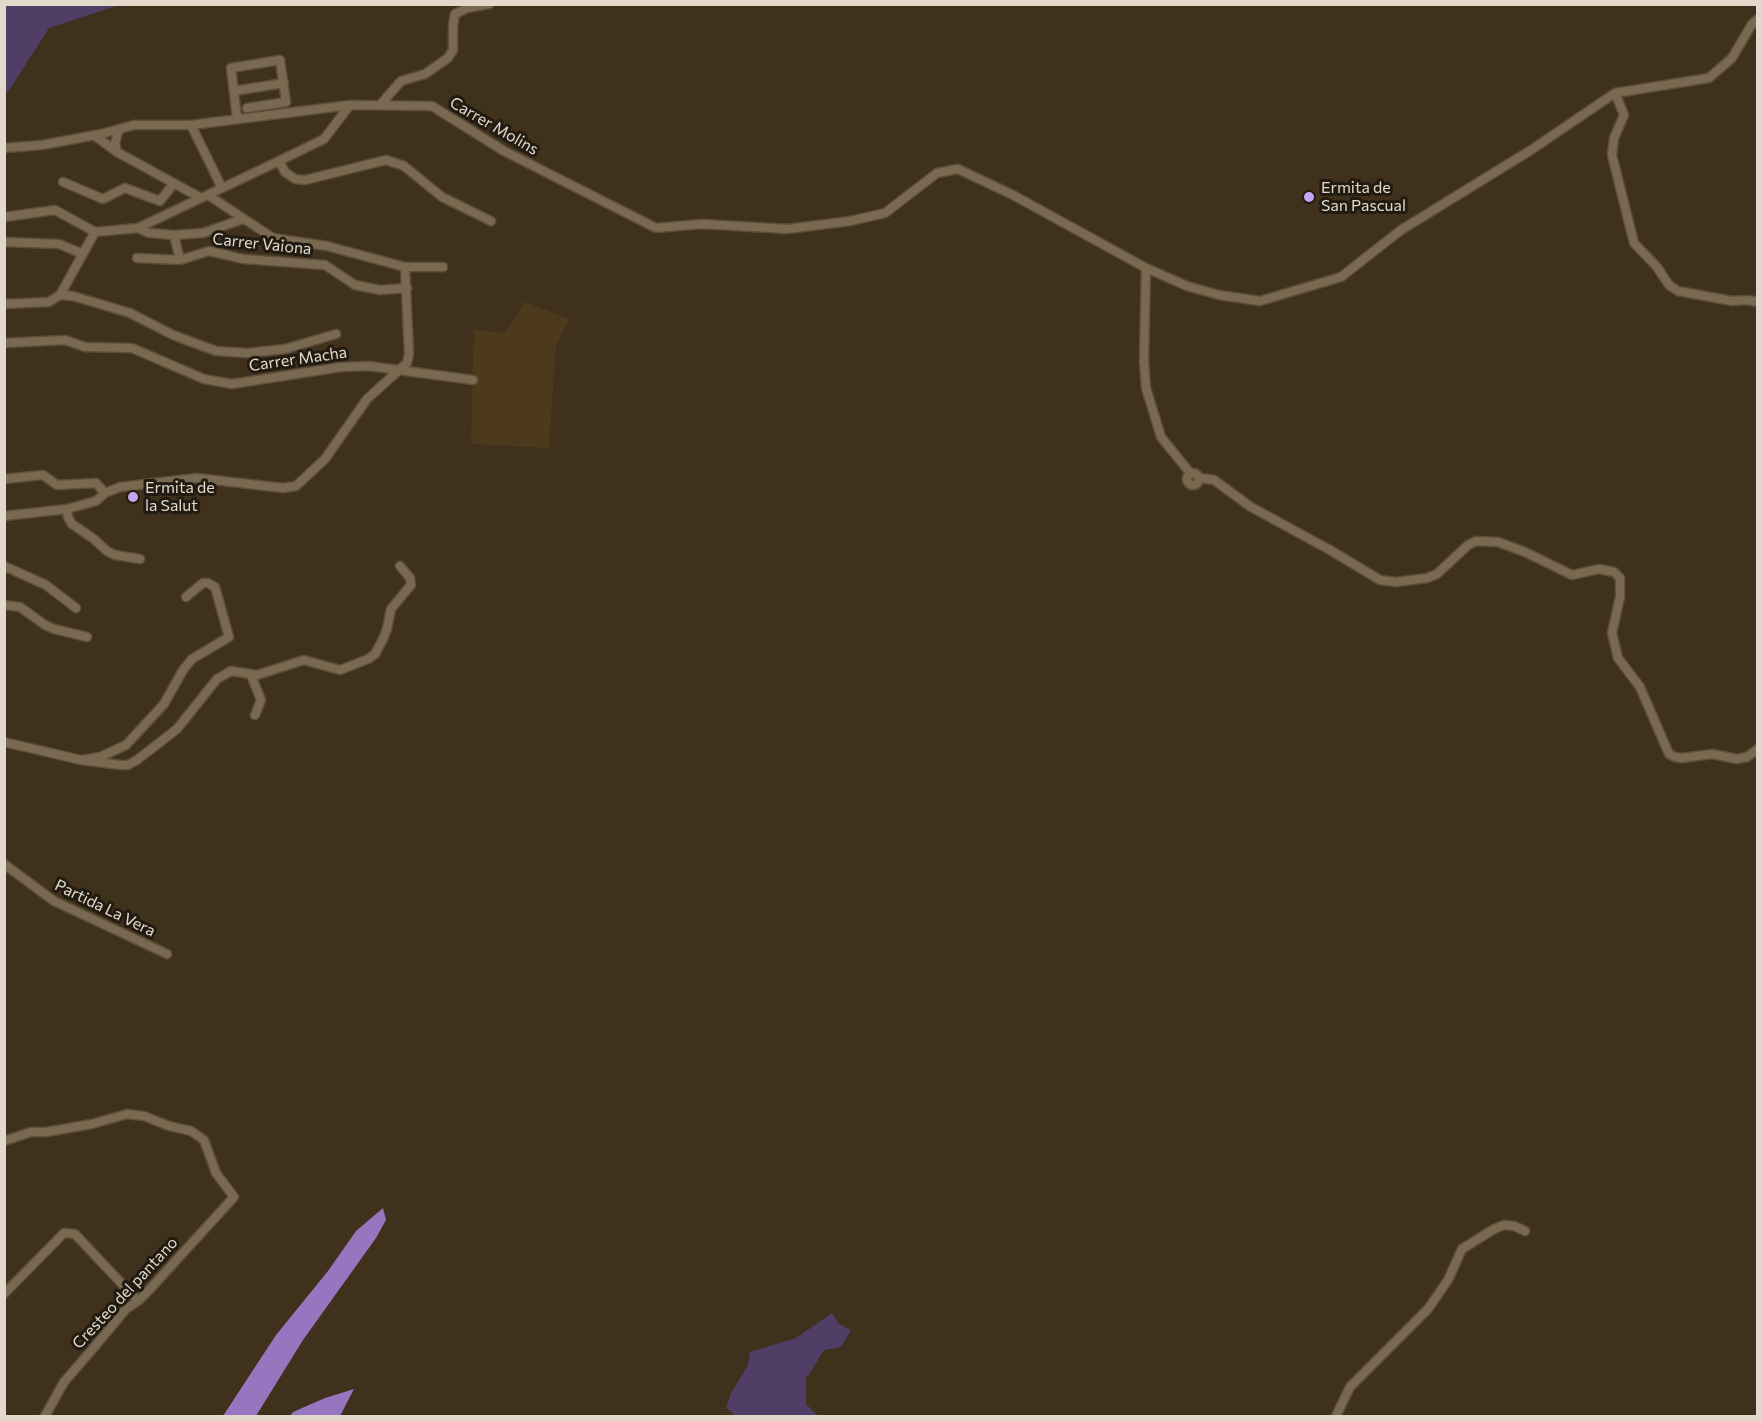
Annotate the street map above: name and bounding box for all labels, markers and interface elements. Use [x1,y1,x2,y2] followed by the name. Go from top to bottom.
[446,93,542,159] street label: Carrer Molins
[1321,178,1406,216] place label: Ermita de San Pascual
[1302,190,1316,204] marker: Ermita de San Pascual
[212,229,312,259] street label: Carrer Vaiona
[248,343,348,375] street label: Carrer Macha
[145,478,215,516] place label: Ermita de la Salut
[126,490,140,504] marker: Ermita de la Salut
[52,875,158,941] street label: Partida La Vera
[68,1233,182,1353] street label: Cresteo del pantano

